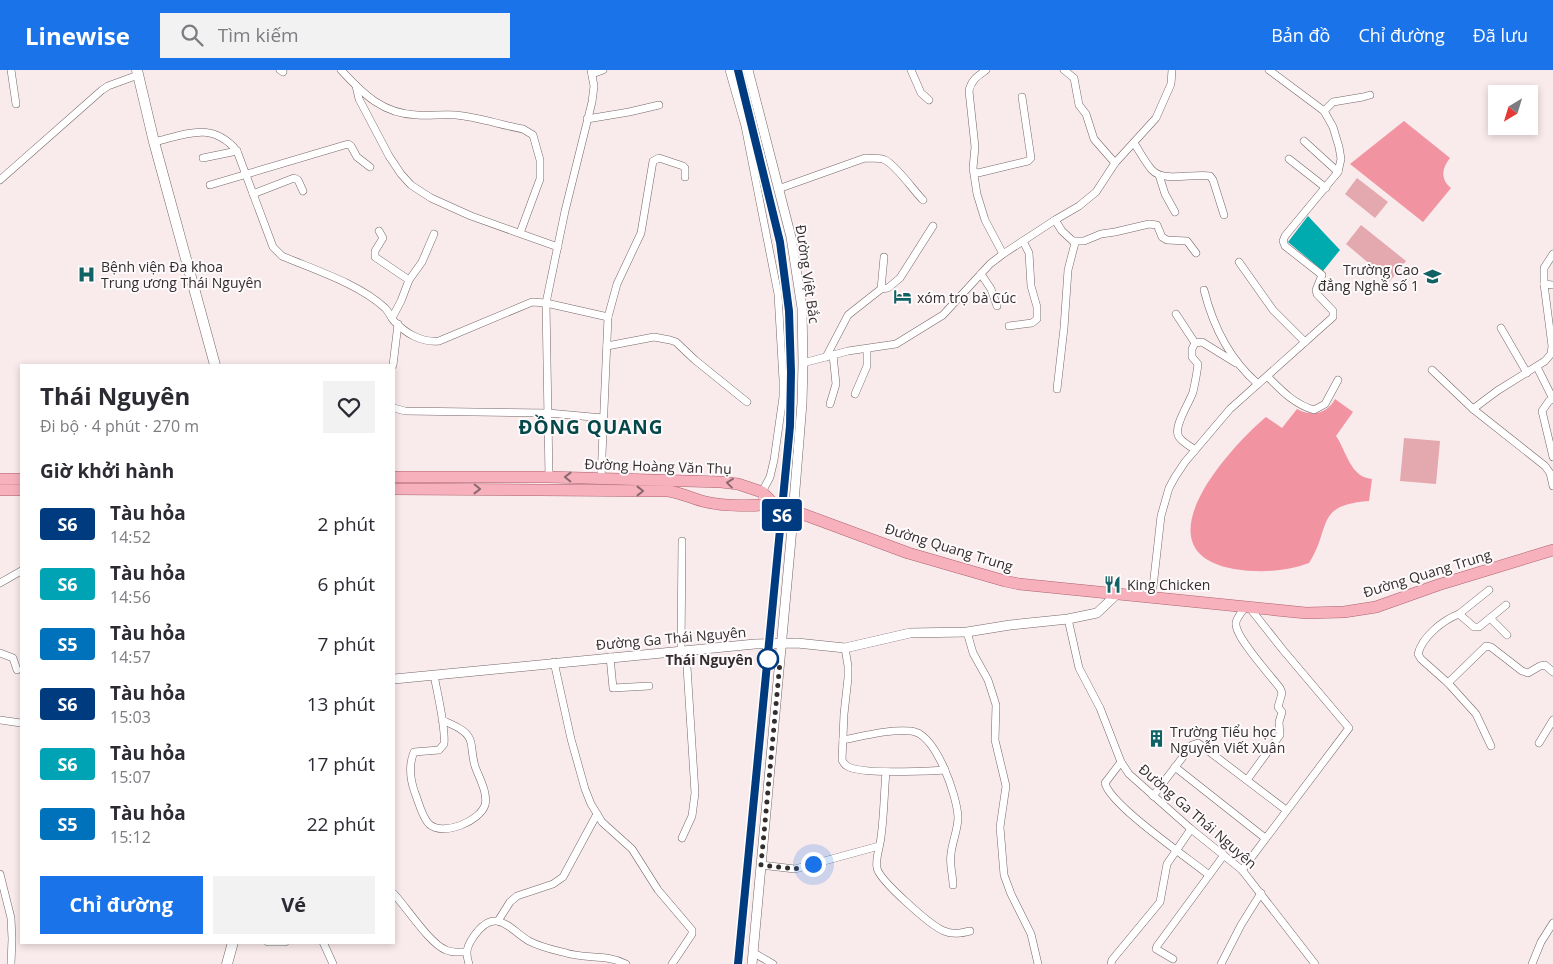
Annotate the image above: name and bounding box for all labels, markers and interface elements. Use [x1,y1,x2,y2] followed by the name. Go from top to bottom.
[160,13,510,58] search box
[25,19,130,52] text: Linewise
[178,21,206,49] icon: search
[218,22,299,48] text: Tìm kiếm
[1271,23,1330,47] text: Bản đồ
[1358,23,1445,47] text: Chỉ đường
[1473,23,1528,47] text: Đã lưu
[1488,85,1538,135] north arrow
[1488,85,1538,135] map controls
[792,223,824,325] street label: Đường Việt Bắc
[101,257,262,292] place label: Bệnh viện Đa khoa Trung ương Thái Nguyên
[1318,260,1419,295] place label: Trường Cao đẳng Nghề số 1
[77,264,97,284] hospital icon: Bệnh viện Đa khoa Trung ương Thái Nguyên
[1423,267,1443,287] school or university icon: Trường Cao đẳng Nghề số 1
[893,287,913,307] hotel icon: xóm trọ bà Cúc
[917,288,1017,307] place label: xóm trọ bà Cúc
[40,379,190,412] text: Thái Nguyên
[323,381,375,433] button: heart
[518,414,664,440] district label: ĐỒNG QUANG
[40,415,199,437] text: Đi bộ · 4 phút · 270 m
[584,454,732,478] street label: Đường Hoàng Văn Thụ
[40,458,174,484] text: Giờ khởi hành
[564,472,572,483] one-way arrow
[726,479,735,489] one-way arrow
[474,484,482,494] one-way arrow
[636,486,644,496] one-way arrow
[760,499,804,531] line badge: S6
[110,500,186,526] text: Tàu hỏa
[772,503,792,527] text: S6
[317,511,375,537] text: 2 phút
[57,512,78,536] text: S6
[883,518,1016,576] street label: Đường Quang Trung
[110,526,151,548] text: 14:52
[1361,544,1494,602] street label: Đường Quang Trung
[110,560,186,586] text: Tàu hỏa
[317,571,375,597] text: 6 phút
[57,572,78,596] text: S6
[1103,574,1123,594] restaurant icon: King Chicken
[1127,575,1210,594] place label: King Chicken
[110,586,151,608] text: 14:56
[110,620,186,646] text: Tàu hỏa
[595,622,747,654] street label: Đường Ga Thái Nguyên
[317,631,375,657] text: 7 phút
[57,632,78,656] text: S5
[110,646,151,668] text: 14:57
[757,648,779,670] marker: Thái Nguyên
[665,650,753,669] place label: Thái Nguyên
[110,680,186,706] text: Tàu hỏa
[307,691,375,717] text: 13 phút
[57,692,78,716] text: S6
[110,706,151,728] text: 15:03
[1170,722,1285,757] place label: Trường Tiểu học Nguyễn Viết Xuân
[1146,729,1166,749] building icon: Trường Tiểu học Nguyễn Viết Xuân
[110,740,186,766] text: Tàu hỏa
[307,751,375,777] text: 17 phút
[57,752,78,776] text: S6
[1135,759,1261,873] street label: Đường Ga Thái Nguyên
[110,766,151,788] text: 15:07
[110,800,186,826] text: Tàu hỏa
[307,811,375,837] text: 22 phút
[57,812,78,836] text: S5
[110,826,151,848] text: 15:12
[801,852,826,877] your location
[40,876,203,934] button: Chỉ đường
[213,876,375,934] button: Vé

